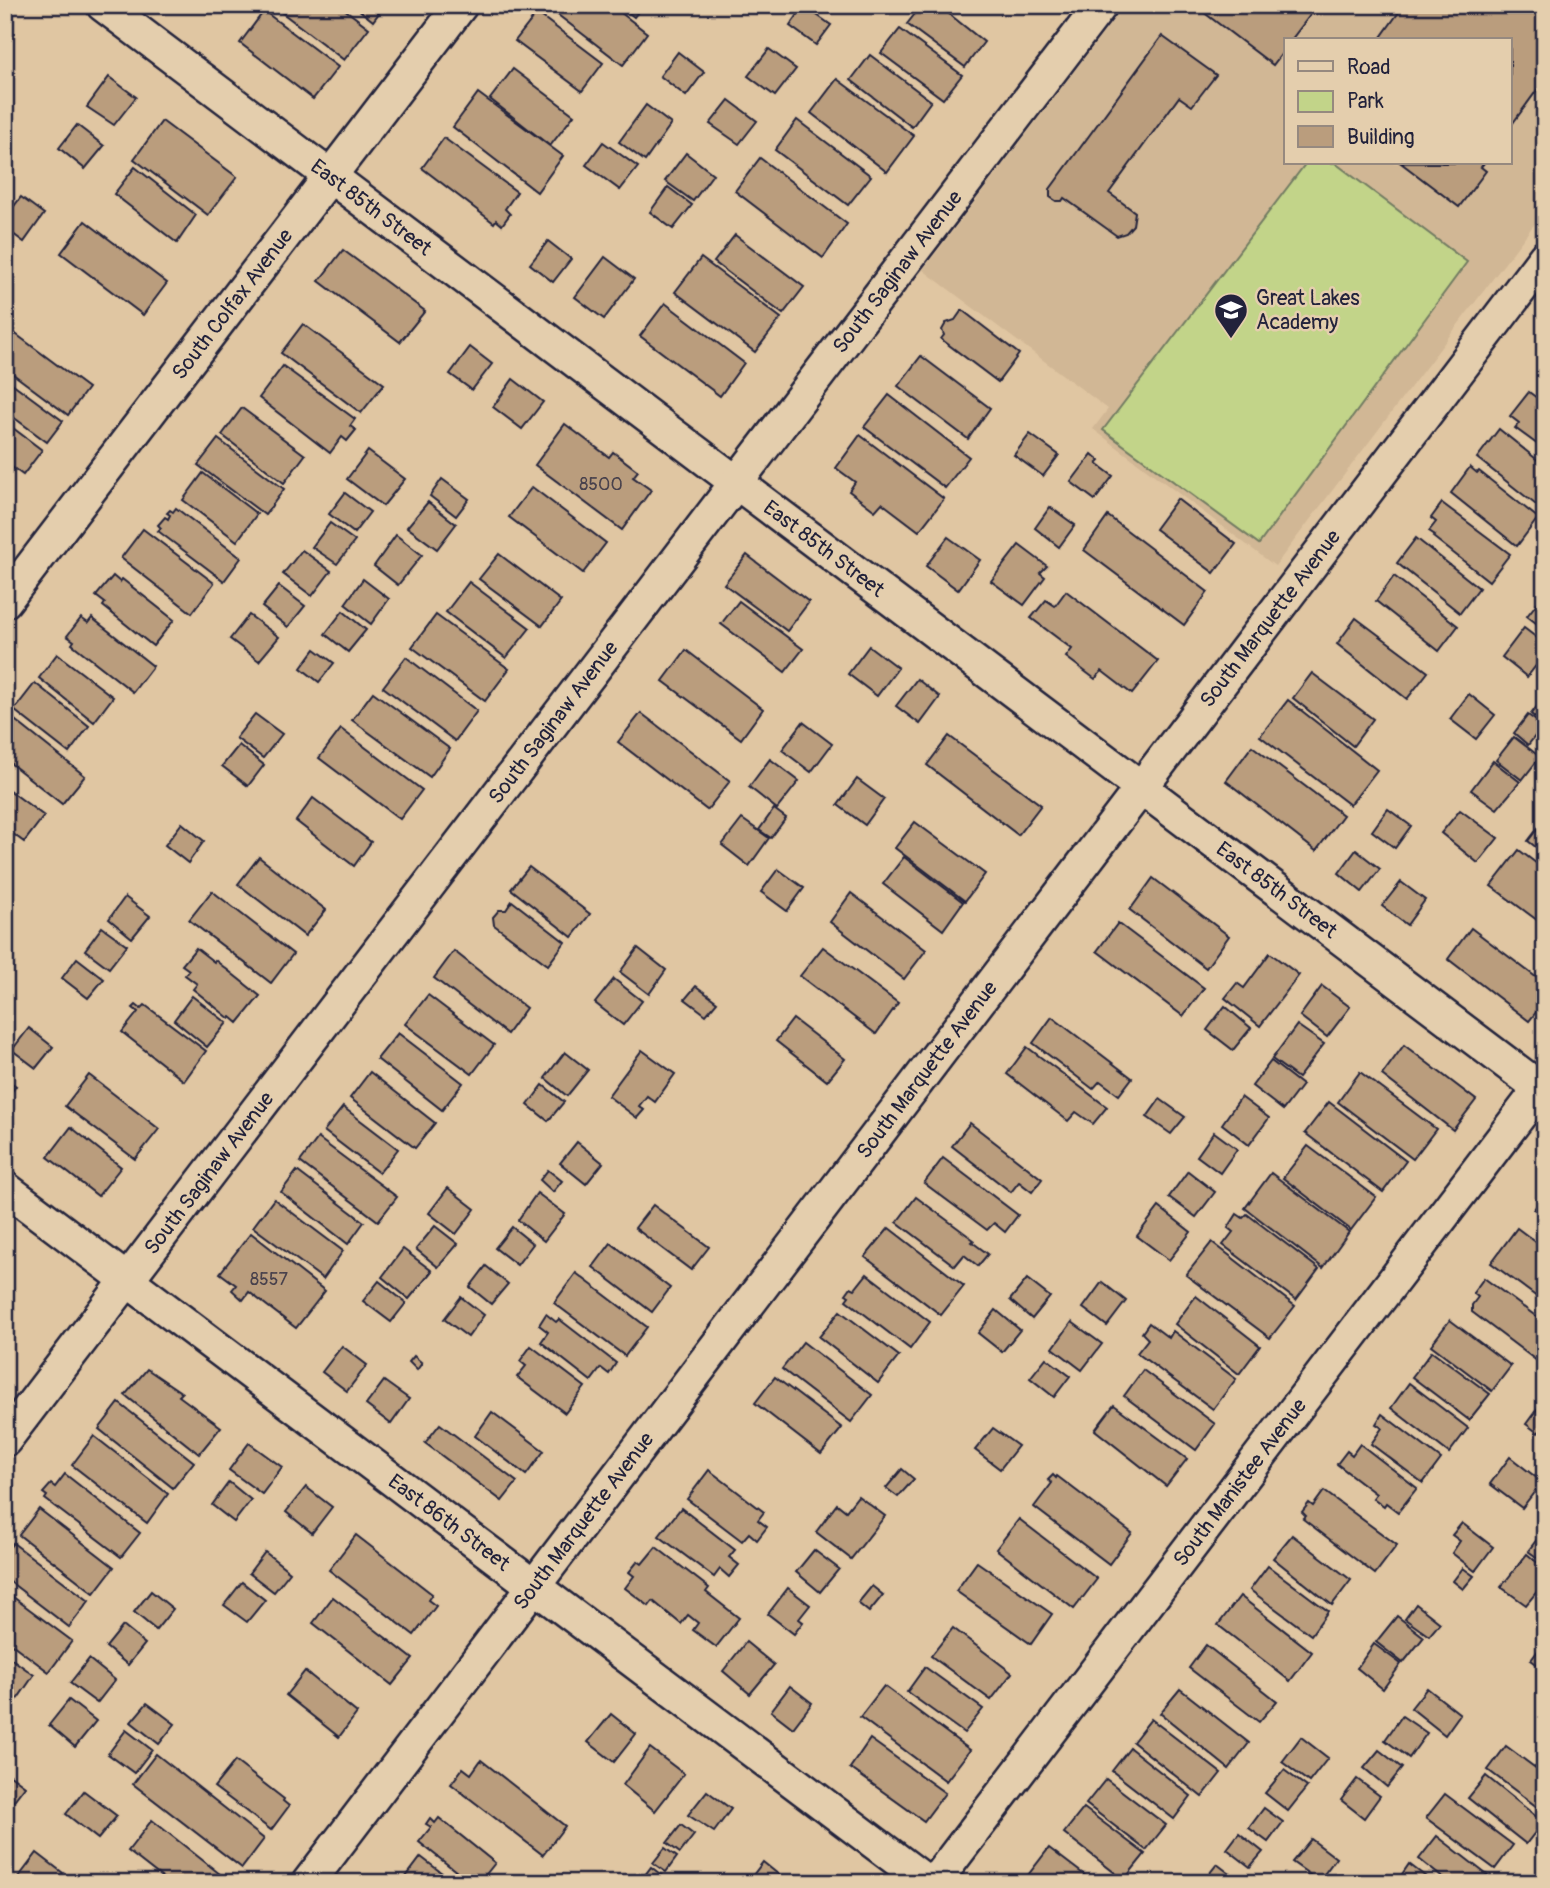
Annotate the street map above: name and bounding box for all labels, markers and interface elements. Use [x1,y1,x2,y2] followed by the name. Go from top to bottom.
[1284,38,1512,164] legend
[1347,54,1391,81] text: Road
[1347,88,1384,115] text: Park
[1347,124,1414,151] text: Building
[305,153,437,262] street label: East 85th Street
[827,185,969,359] street label: South Saginaw Avenue
[166,223,299,385] street label: South Colfax Avenue
[1256,285,1360,336] place label: Great Lakes Academy
[1212,291,1250,340] school or university icon: Great Lakes Academy
[579,473,623,496] house number: 8500
[758,495,890,604] street label: East 85th Street
[1194,524,1347,713] street label: South Marquette Avenue
[483,635,625,810] street label: South Saginaw Avenue
[1211,836,1343,945] street label: East 85th Street
[851,975,1004,1164] street label: South Marquette Avenue
[138,1086,281,1260] street label: South Saginaw Avenue
[250,1268,289,1291] house number: 8557
[1167,1393,1313,1572] street label: South Manistee Avenue
[508,1426,661,1616] street label: South Marquette Avenue
[383,1468,516,1578] street label: East 86th Street

